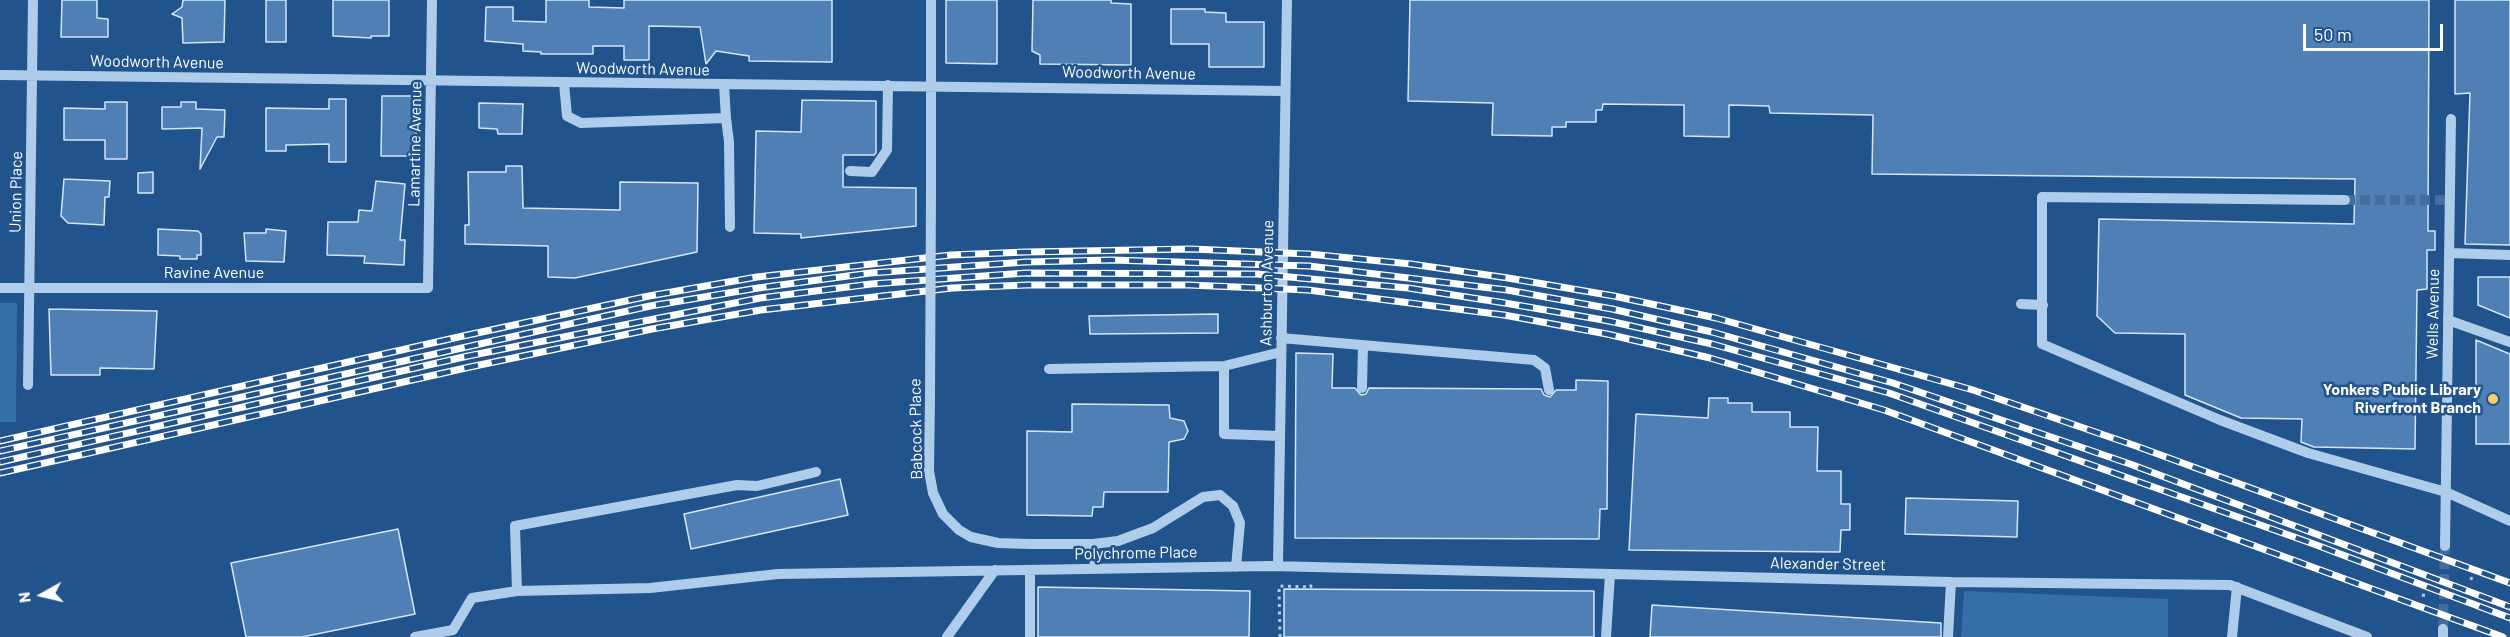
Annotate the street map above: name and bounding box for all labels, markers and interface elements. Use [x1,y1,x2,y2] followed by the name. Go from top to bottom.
[2306,12,2446,50] scale bar
[2314,23,2352,45] text: 50 m
[90,51,224,73] street label: Woodworth Avenue
[576,58,710,80] street label: Woodworth Avenue
[1062,62,1196,84] street label: Woodworth Avenue
[404,81,426,207] street label: Lamartine Avenue
[6,151,26,233] street label: Union Place
[1256,220,1278,346] street label: Ashburton Avenue
[164,263,264,283] street label: Ravine Avenue
[2423,268,2443,360] street label: Wells Avenue
[906,378,926,480] street label: Babcock Place
[2323,380,2481,418] place label: Yonkers Public Library Riverfront Branch
[2486,392,2500,406] marker: Yonkers Public Library Riverfront Branch
[1074,542,1198,564] street label: Polychrome Place
[1770,553,1886,575] street label: Alexander Street
[12,565,72,625] north arrow
[14,591,34,604] text: N

